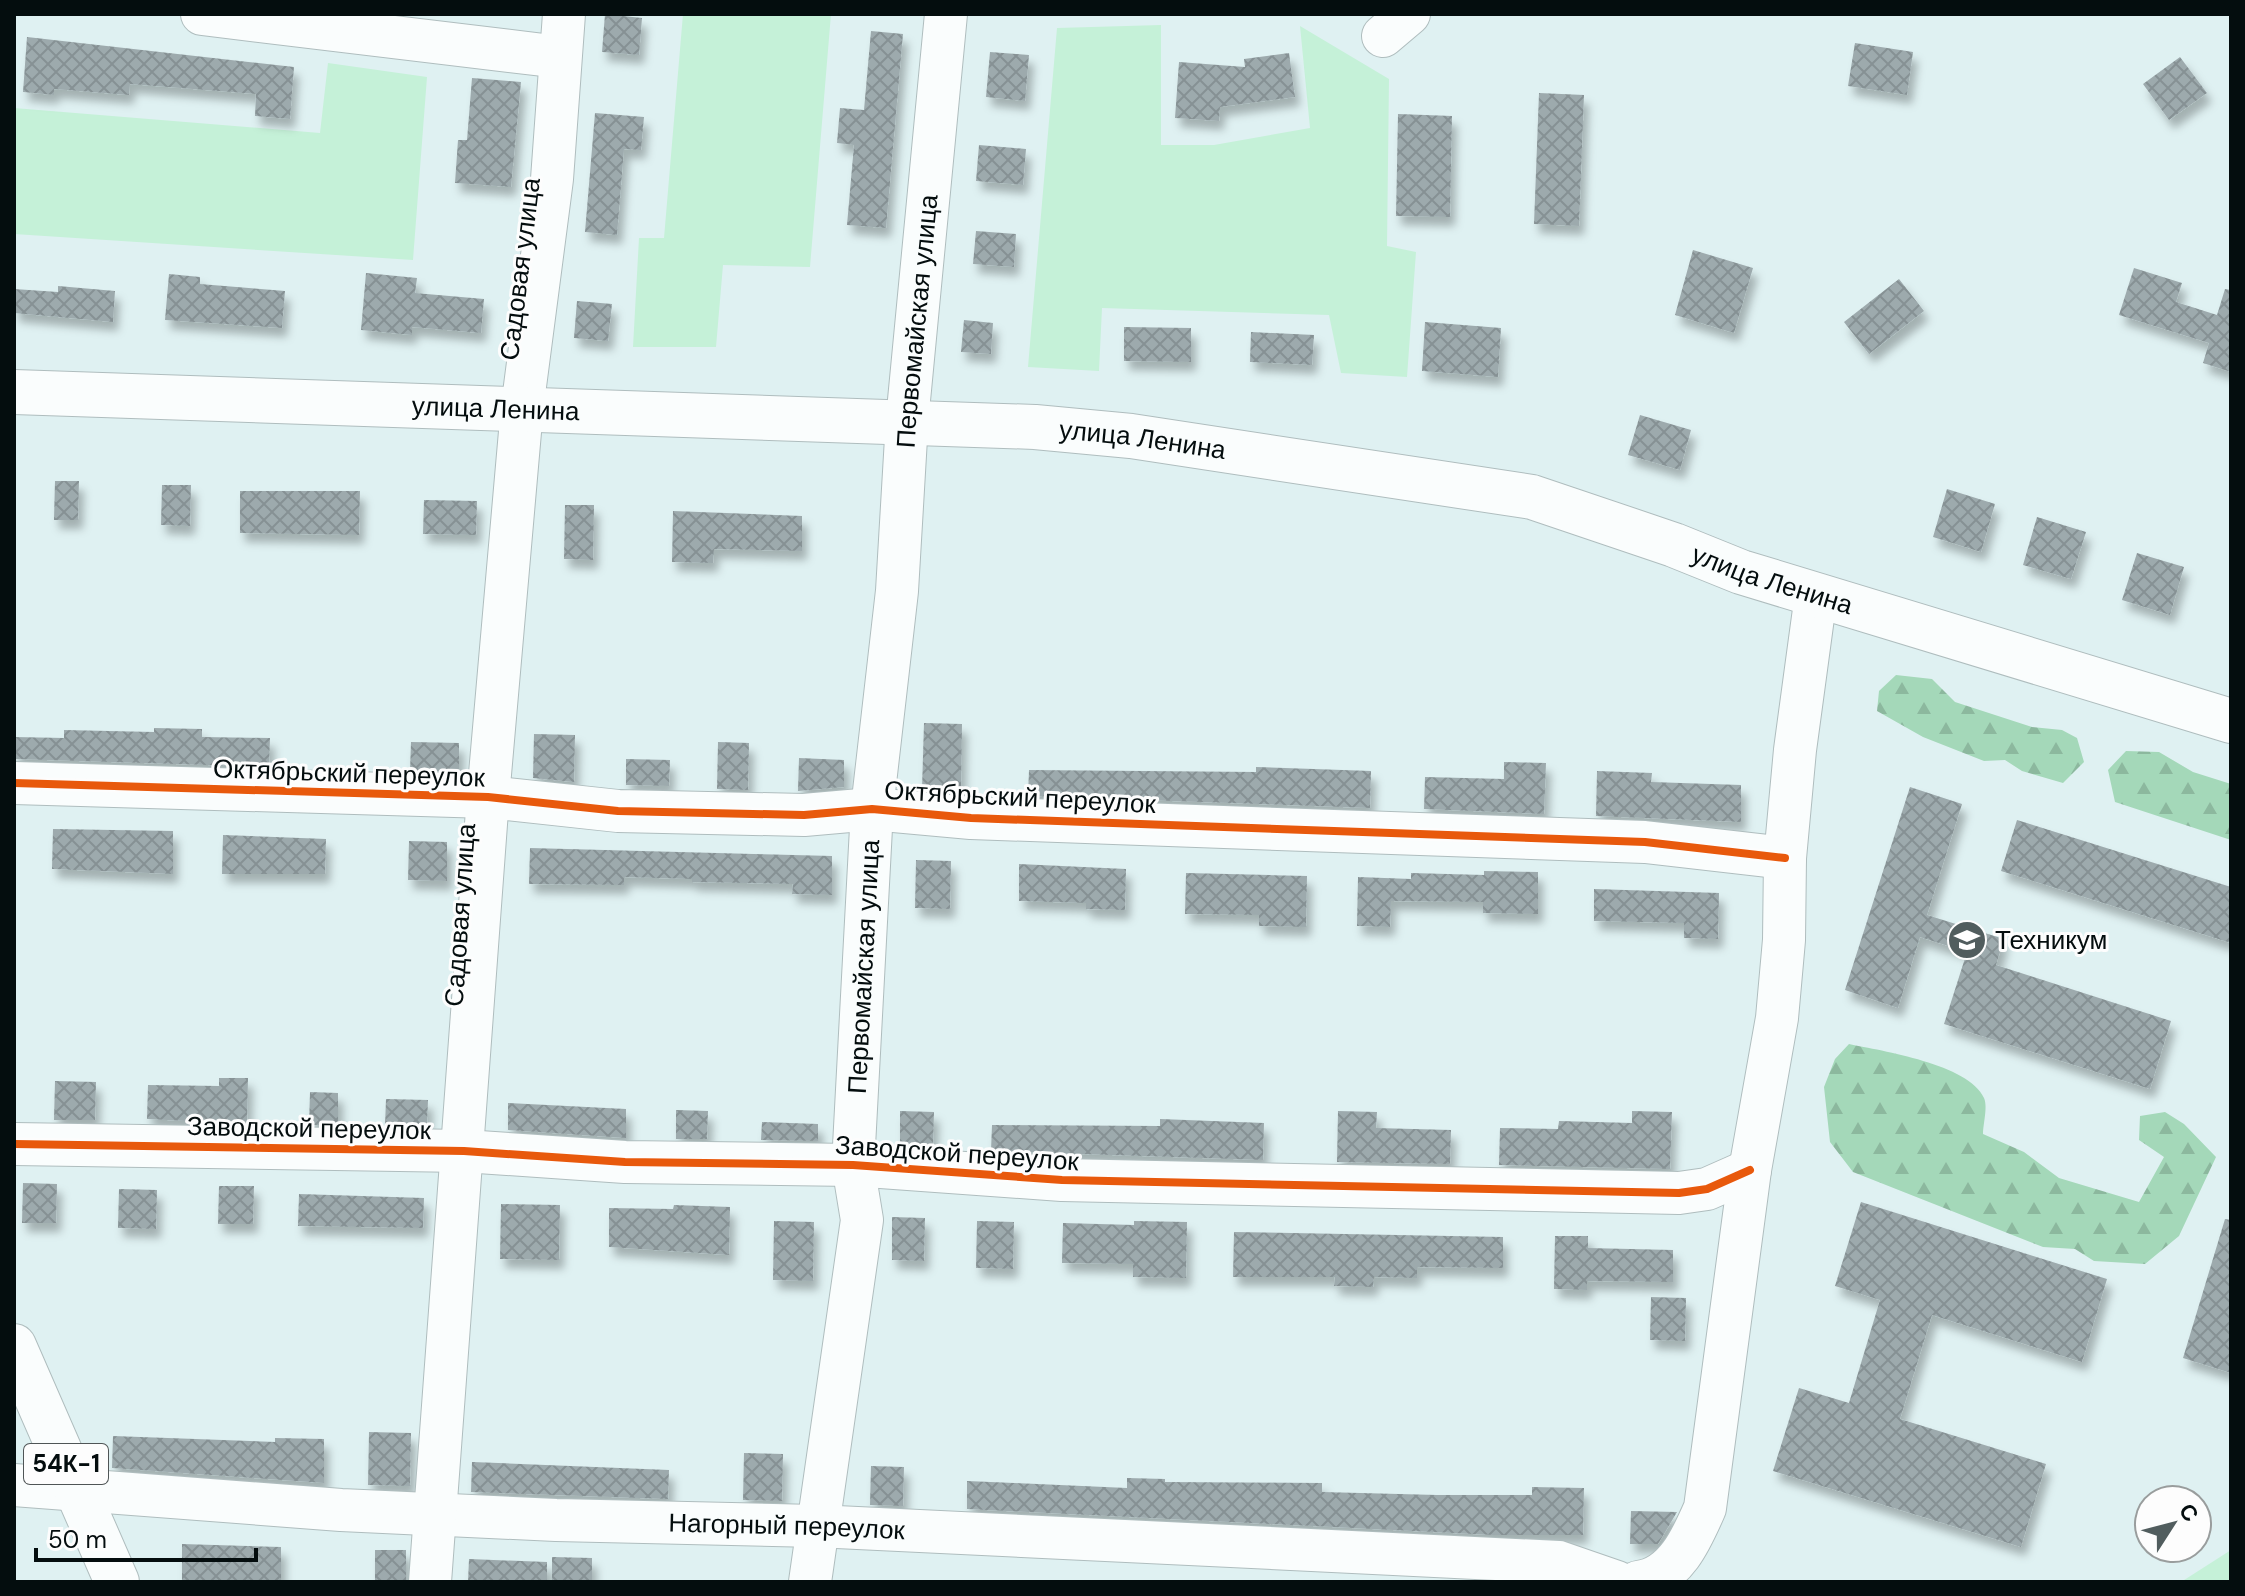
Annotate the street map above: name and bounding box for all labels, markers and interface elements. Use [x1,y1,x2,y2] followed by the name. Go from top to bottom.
[492,175,548,362] street label: Садовая улица
[888,192,946,449] street label: Первомайская улица
[411,389,581,428] street label: улица Ленина
[1058,412,1229,467] street label: улица Ленина
[1687,537,1858,622] street label: улица Ленина
[212,751,486,795] street label: Октябрьский переулок
[883,773,1157,821] street label: Октябрьский переулок
[437,822,483,1008] street label: Садовая улица
[840,838,887,1095] street label: Первомайская улица
[1946,919,1988,961] school or university icon: Техникум
[1995,923,2107,957] place label: Техникум
[187,1109,432,1147] street label: Заводской переулок
[834,1128,1081,1179] street label: Заводской переулок
[24,1444,108,1484] road number: 54К-1
[2133,1484,2213,1564] north arrow
[2172,1498,2205,1528] text: С
[668,1506,906,1547] street label: Нагорный переулок
[36,1512,256,1562] scale bar
[48,1524,107,1555] text: 50 m

